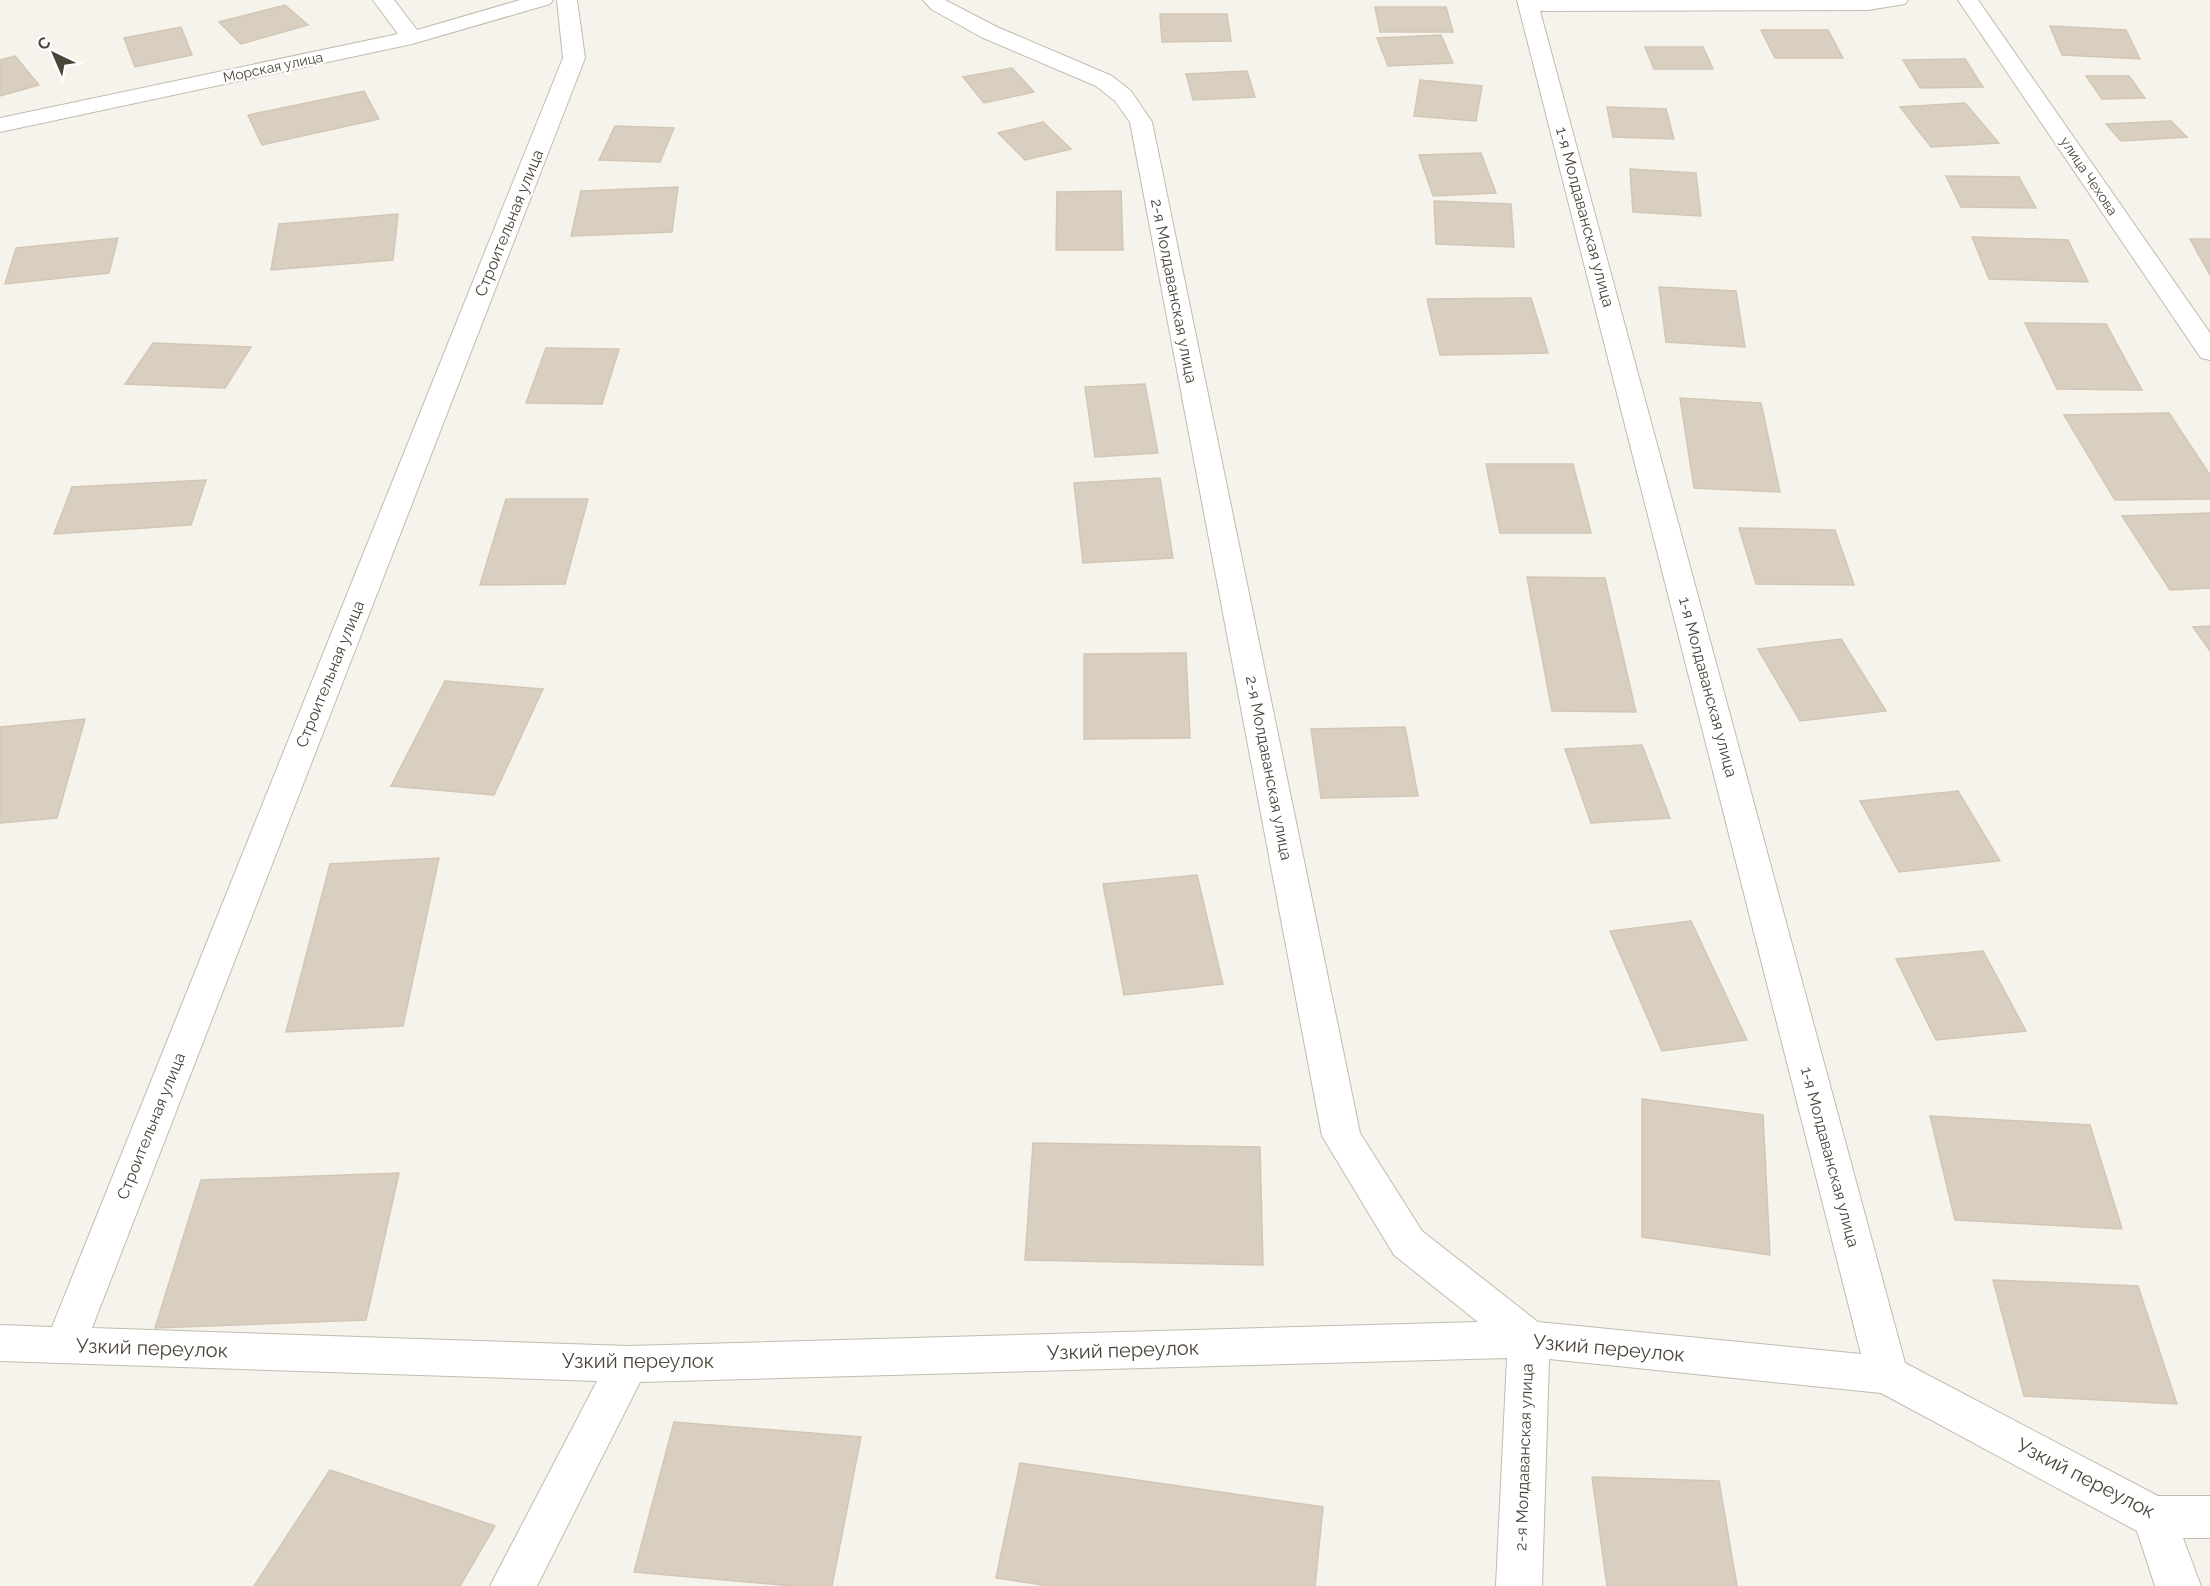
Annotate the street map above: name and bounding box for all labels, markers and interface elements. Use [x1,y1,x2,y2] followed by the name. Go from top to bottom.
[24,24,84,84] north arrow
[33,33,54,54] text: С
[222,49,324,85] street label: Морская улица
[1552,125,1618,309] street label: 1-я Молдаванская улица
[2057,134,2121,218] street label: улица Чехова
[471,147,547,299] street label: Строительная улица
[1147,197,1201,385] street label: 2-я Молдаванская улица
[1675,595,1741,779] street label: 1-я Молдаванская улица
[292,598,368,750] street label: Строительная улица
[1242,674,1296,862] street label: 2-я Молдаванская улица
[113,1050,189,1202] street label: Строительная улица
[1797,1065,1863,1249] street label: 1-я Молдаванская улица
[1532,1329,1686,1367] street label: Узкий переулок
[76,1333,228,1363] street label: Узкий переулок
[1047,1335,1199,1365] street label: Узкий переулок
[562,1349,714,1373] street label: Узкий переулок
[1511,1363,1537,1551] street label: 2-я Молдаванская улица
[2013,1433,2159,1523] street label: Узкий переулок

